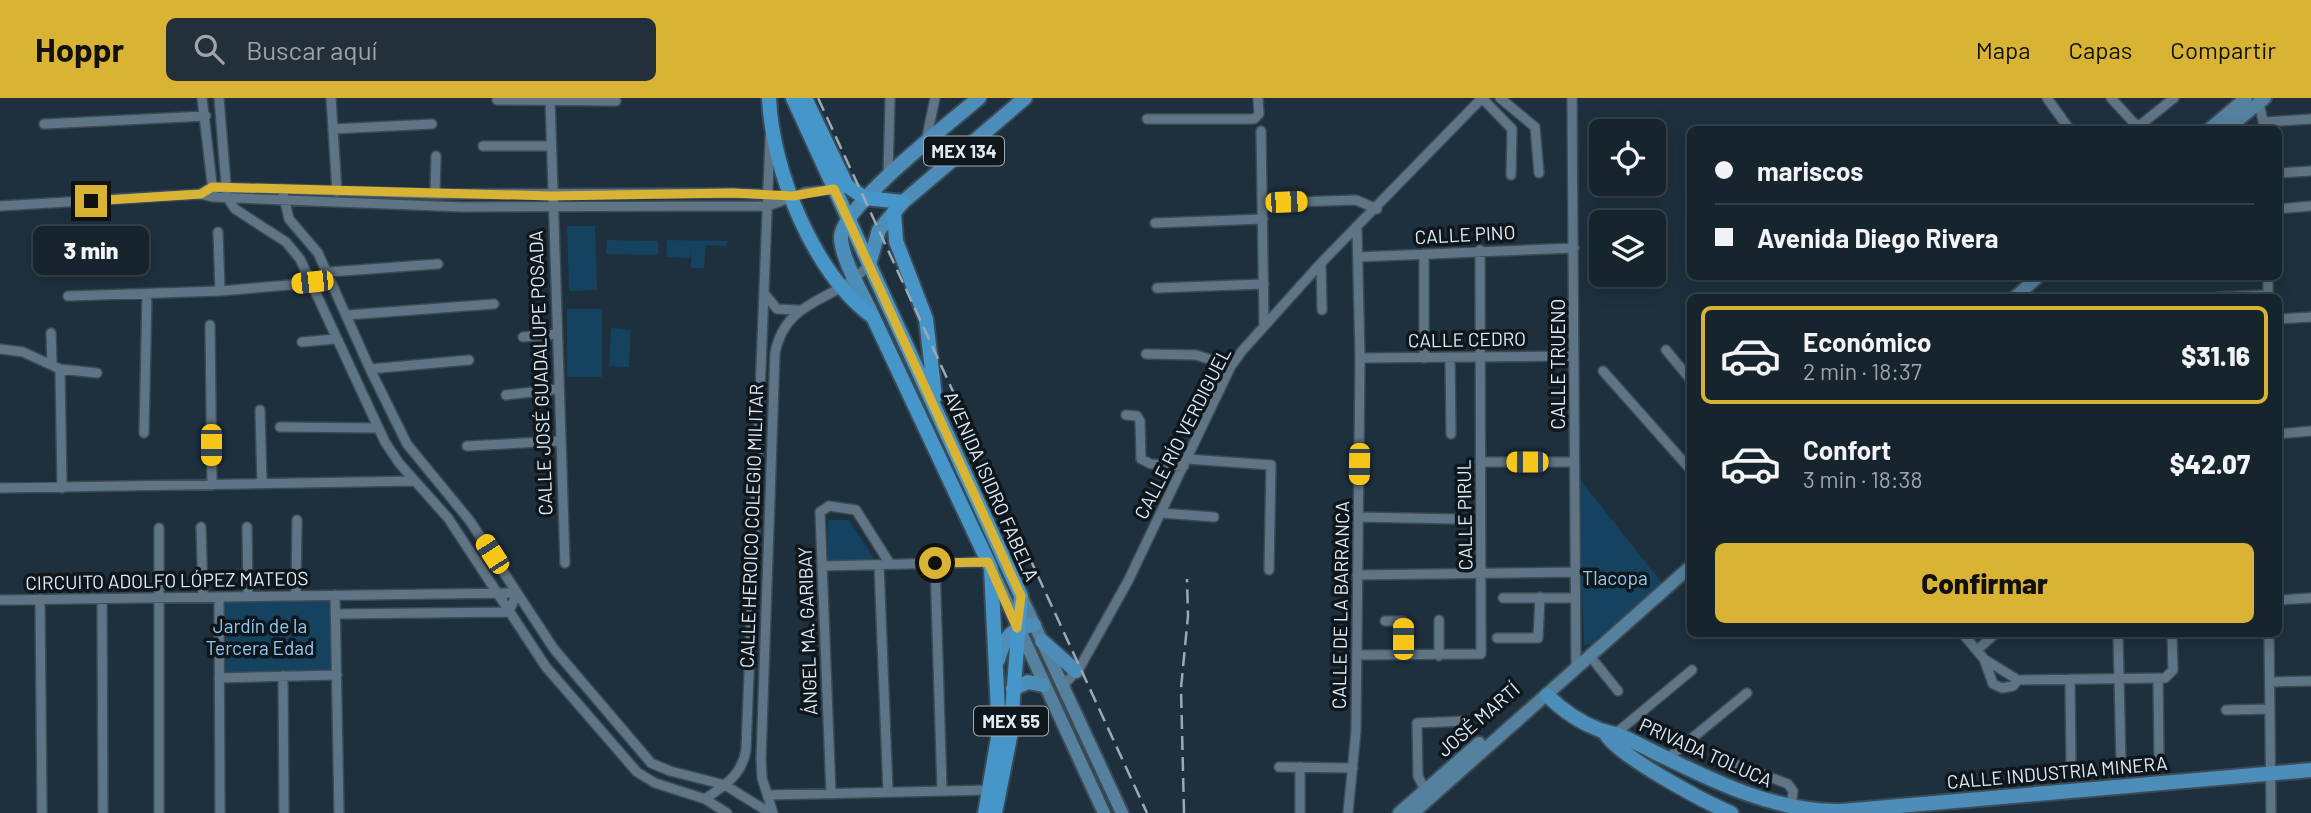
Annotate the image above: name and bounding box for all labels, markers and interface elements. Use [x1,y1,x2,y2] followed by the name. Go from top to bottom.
[166,18,656,81] search box
[35,29,124,69] text: Hoppr
[190,30,228,68] icon: search
[246,34,377,65] text: Buscar aquí
[1976,35,2031,64] text: Mapa
[2069,35,2132,64] text: Capas
[2170,35,2276,64] text: Compartir
[1589,119,1666,287] map controls
[1589,119,1666,196] button: locate
[924,136,1004,166] road number: MEX 134
[1757,155,1863,186] text: mariscos
[75,185,107,217] route end
[1265,191,1308,213] car
[1589,210,1666,287] button: layers
[1414,220,1516,248] street label: CALLE PINO
[1757,222,1998,253] text: Avenida Diego Rivera
[33,226,149,274] callout: 3 min
[524,230,556,516] street label: CALLE JOSÉ GUADALUPE POSADA
[63,236,119,264] text: 3 min
[291,269,334,295] car
[1546,299,1569,429] street label: CALLE TRUENO
[1719,324,1782,387] icon: car
[1408,326,1526,352] street label: CALLE CEDRO
[1803,326,1932,357] text: Económico
[2181,340,2250,371] text: $31.16
[1129,343,1235,522] street label: CALLE RÍO VERDIGUEL
[1803,357,1922,385] text: 2 min · 18:37
[735,384,767,668] street label: CALLE HEROICO COLEGIO MILITAR
[940,388,1044,584] street label: AVENIDA ISIDRO FABELA
[201,424,222,466] car
[1719,432,1782,495] icon: car
[1803,434,1891,465] text: Confort
[1349,443,1370,485] car
[2170,448,2250,479] text: $42.07
[1507,452,1549,473] car
[1452,459,1476,571] street label: CALLE PIRUL
[1803,465,1922,493] text: 3 min · 18:38
[1327,501,1353,709] street label: CALLE DE LA BARRANCA
[472,531,513,577] car
[1715,543,2254,623] button: Confirmar
[793,546,821,716] street label: ÁNGEL MA. GARIBAY
[919,547,951,579] route start
[25,566,309,594] street label: CIRCUITO ADOLFO LÓPEZ MATEOS
[1582,566,1648,589] park label: Tlacopa
[206,614,314,659] park label: Jardín de la Tercera Edad
[1393,618,1414,660] car
[1432,677,1524,761] street label: JOSÉ MARTÍ
[974,706,1048,736] road number: MEX 55
[1636,712,1776,792] street label: PRIVADA TOLUCA
[1946,751,2168,793] street label: CALLE INDUSTRIA MINERA

